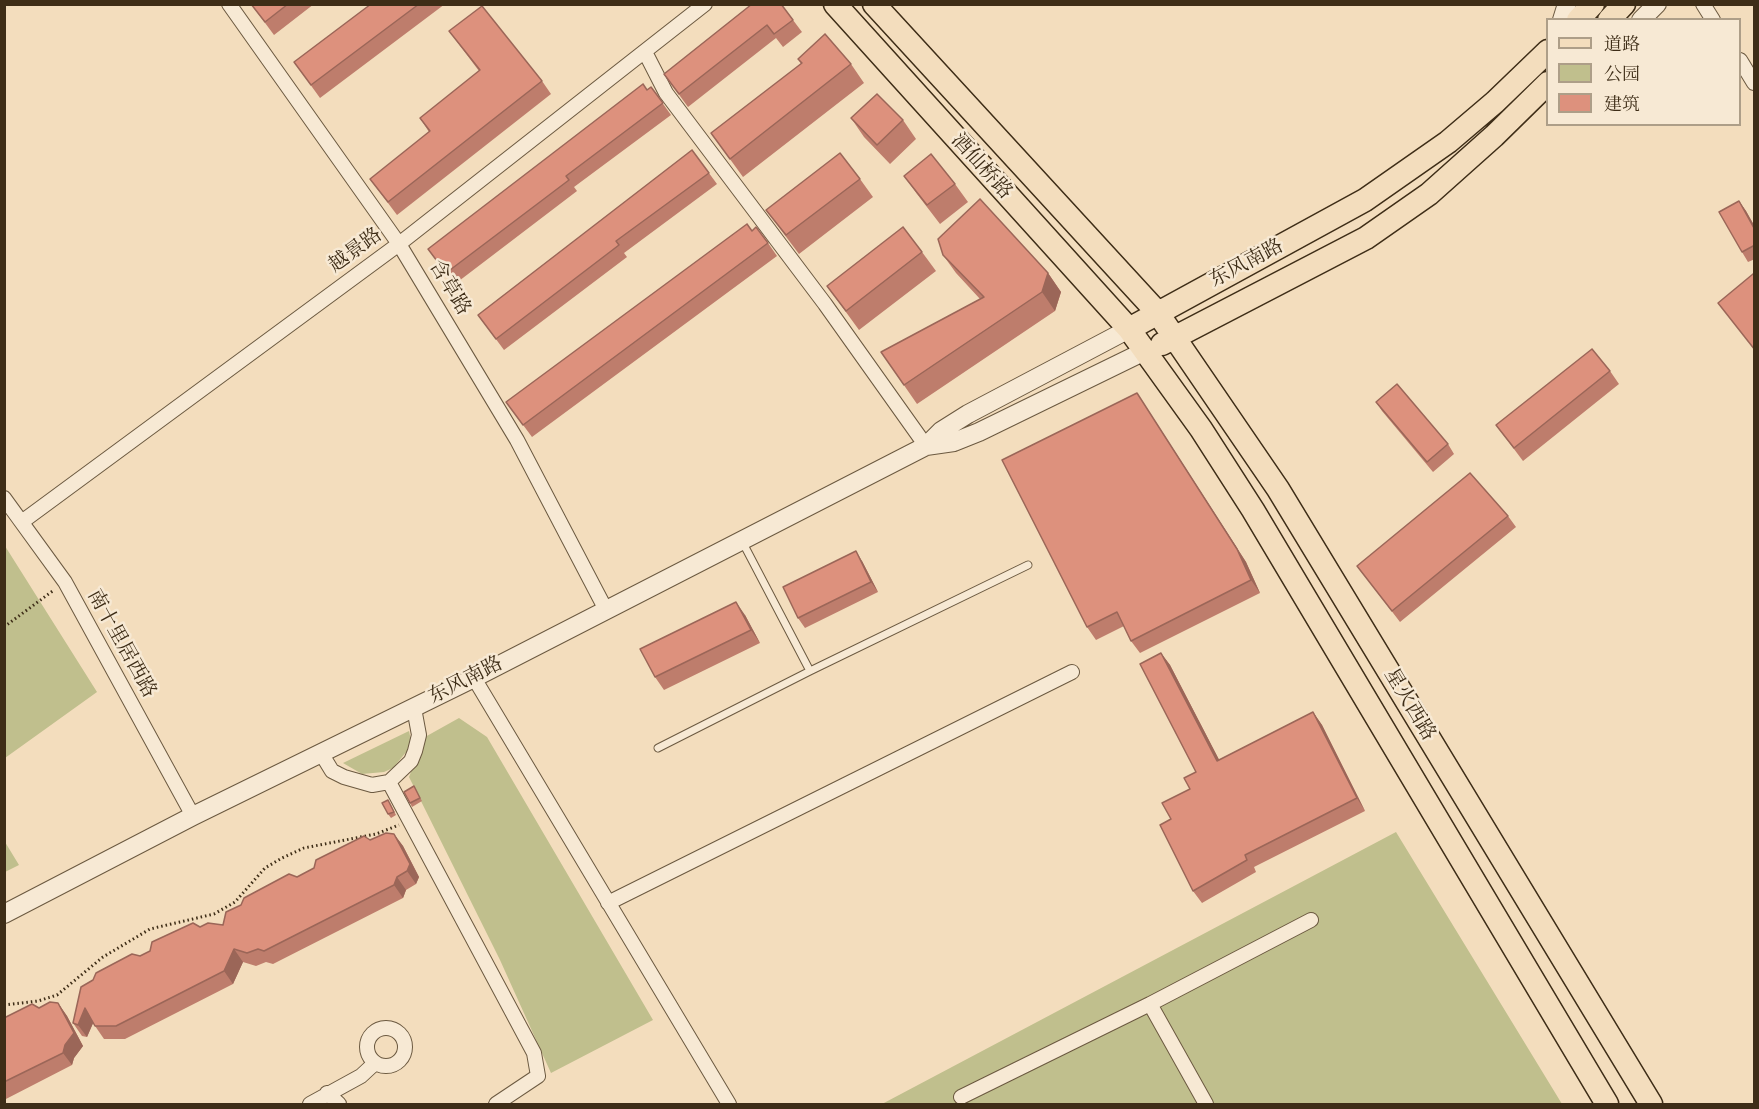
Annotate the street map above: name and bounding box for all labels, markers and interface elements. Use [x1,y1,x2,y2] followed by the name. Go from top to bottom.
[1546,18,1741,126] legend
[1604,32,1640,57] text: 道路
[1604,62,1640,87] text: 公园
[1604,92,1640,117] text: 建筑
[945,129,1017,205] street label: 酒仙桥路
[325,224,387,278] street label: 越景路
[1206,235,1288,293] street label: 东风南路
[423,256,475,320] street label: 含草路
[81,586,161,702] street label: 南十里居西路
[425,652,507,710] street label: 东风南路
[1378,665,1440,745] street label: 星火西路

